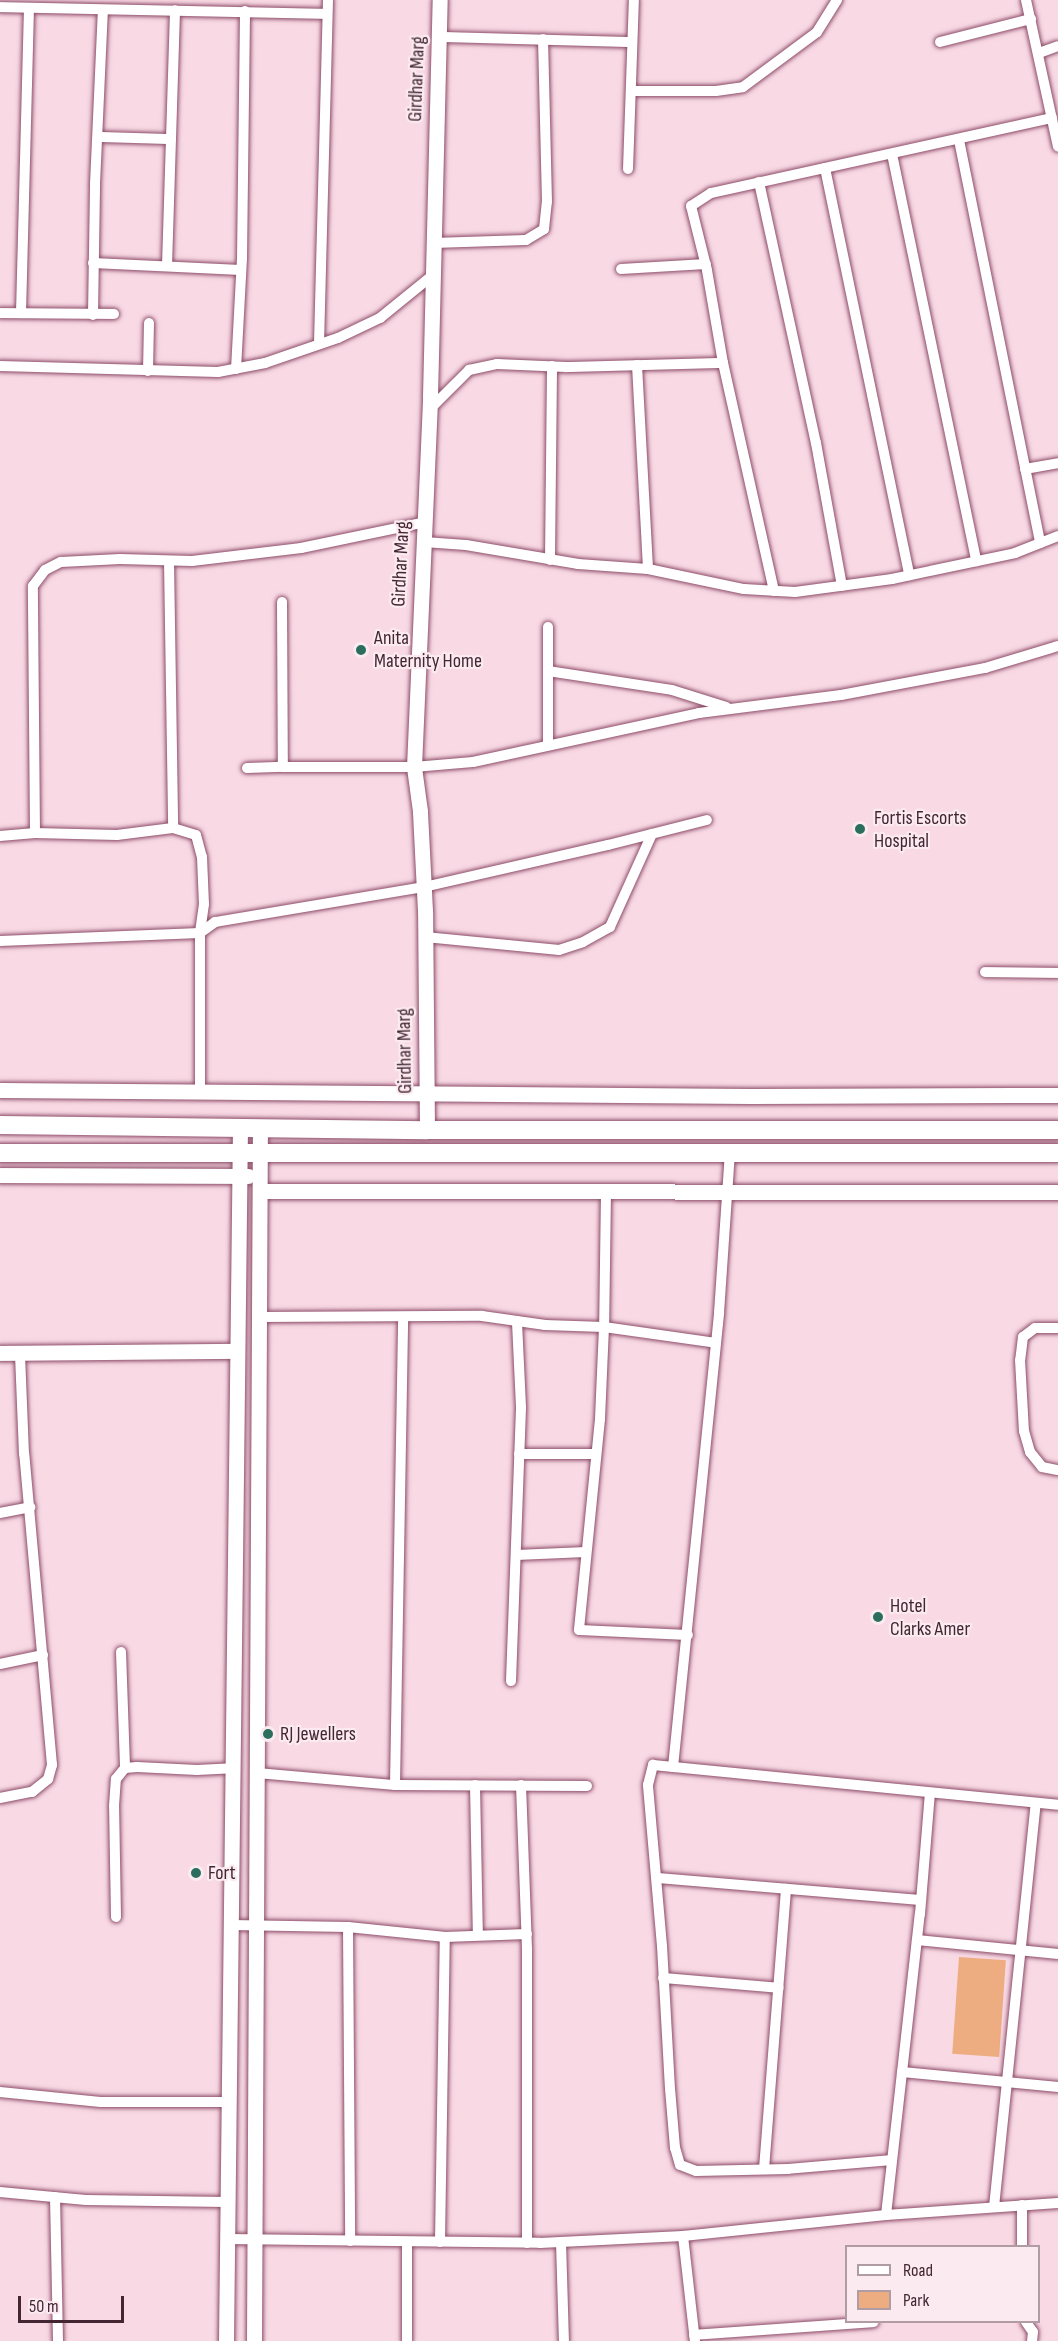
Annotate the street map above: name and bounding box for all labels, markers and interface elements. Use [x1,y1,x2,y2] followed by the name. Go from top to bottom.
[404,36,430,122] street label: Girdhar Marg
[387,521,415,607] street label: Girdhar Marg
[374,626,482,673] place label: Anita Maternity Home
[352,641,370,659] marker: Anita Maternity Home
[874,806,967,853] place label: Fortis Escorts Hospital
[851,820,869,838] marker: Fortis Escorts Hospital
[392,1008,418,1094] street label: Girdhar Marg
[890,1594,970,1641] place label: Hotel Clarks Amer
[871,1610,885,1624] marker: Hotel Clarks Amer
[280,1722,356,1746] place label: RJ Jewellers
[261,1727,275,1741] marker: RJ Jewellers
[208,1861,236,1885] place label: Fort
[189,1866,203,1880] marker: Fort
[845,2245,1040,2323] legend
[903,2260,933,2281] text: Road
[21,2284,128,2322] scale bar
[903,2290,929,2311] text: Park
[29,2296,59,2317] text: 50 m

